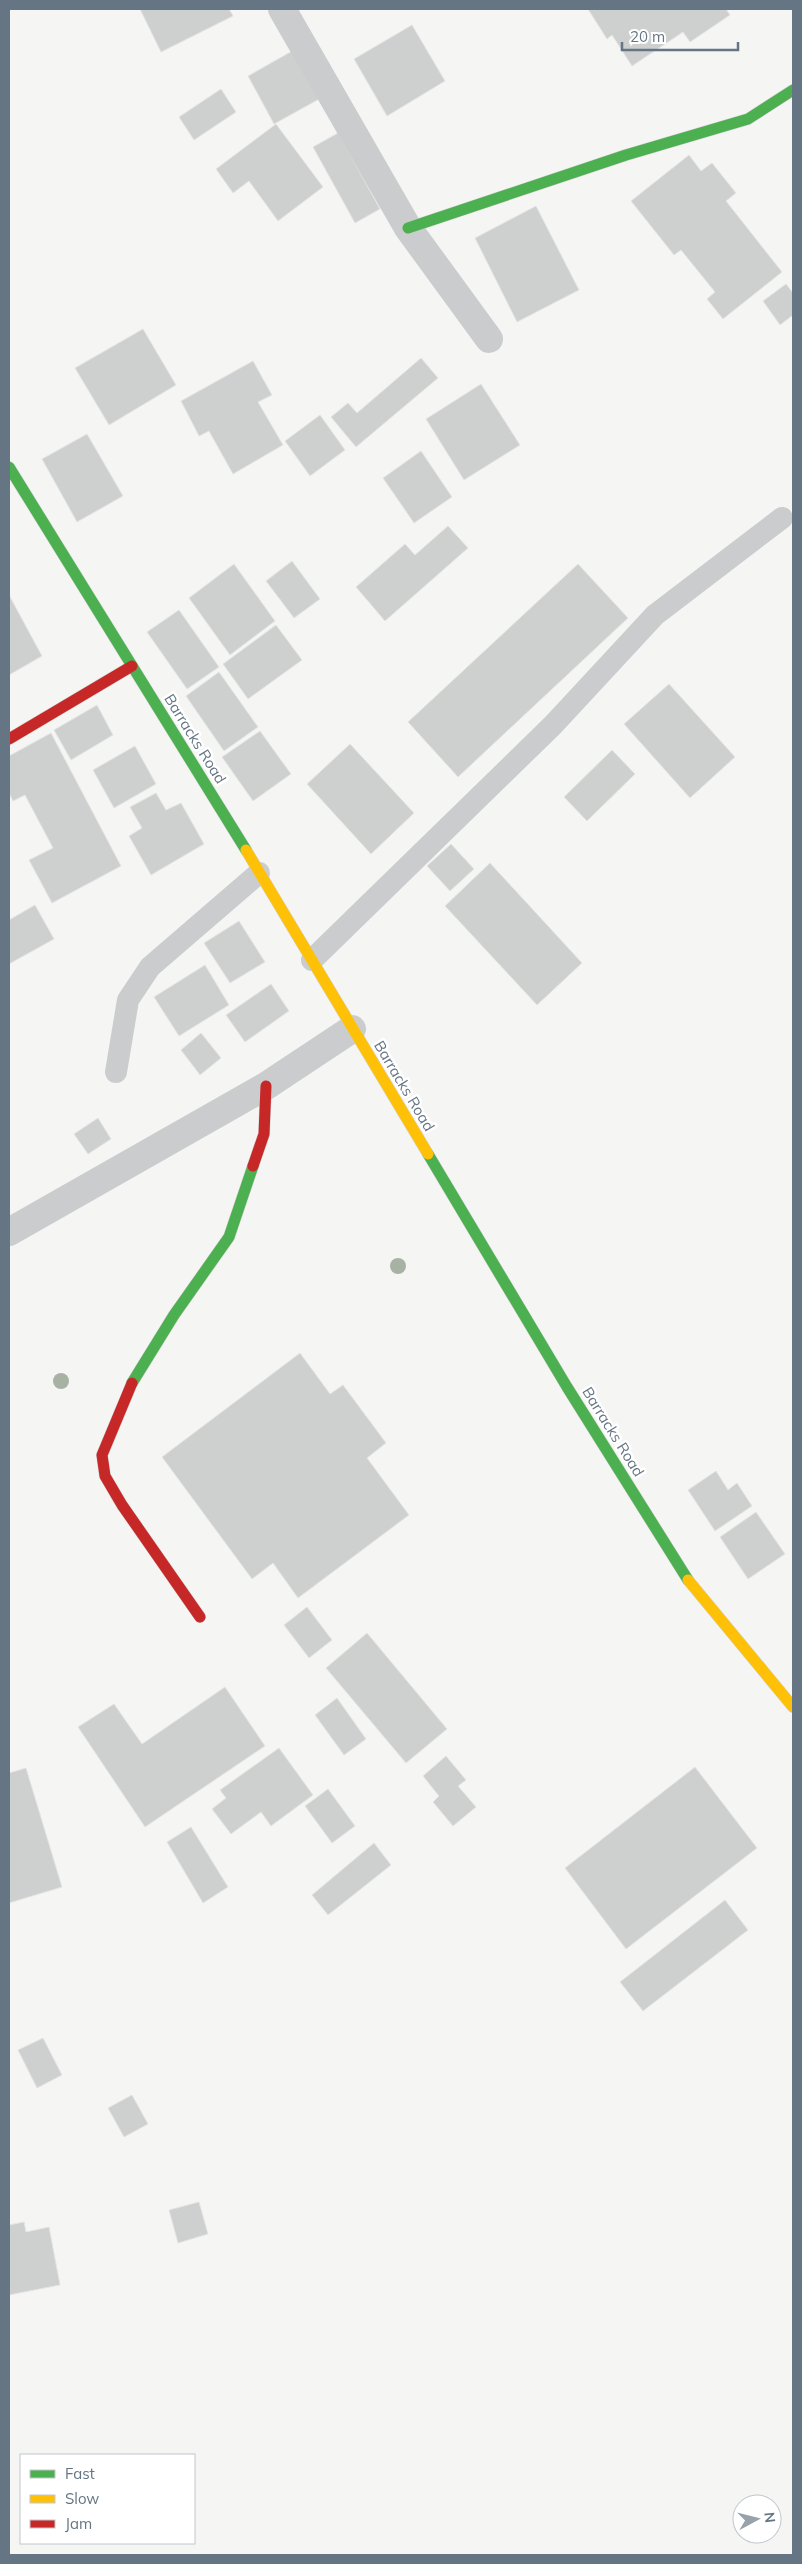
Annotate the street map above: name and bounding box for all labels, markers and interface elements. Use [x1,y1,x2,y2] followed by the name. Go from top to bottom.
[622,20,738,52] scale bar
[630,27,665,46] text: 20 m
[160,690,231,787] street label: Barracks Road
[370,1037,439,1134] street label: Barracks Road
[578,1383,649,1480] street label: Barracks Road
[20,2454,195,2544] legend
[65,2464,95,2483] text: Fast
[65,2489,99,2508] text: Slow
[732,2494,782,2544] north arrow
[760,2511,779,2524] text: N
[65,2514,92,2533] text: Jam

